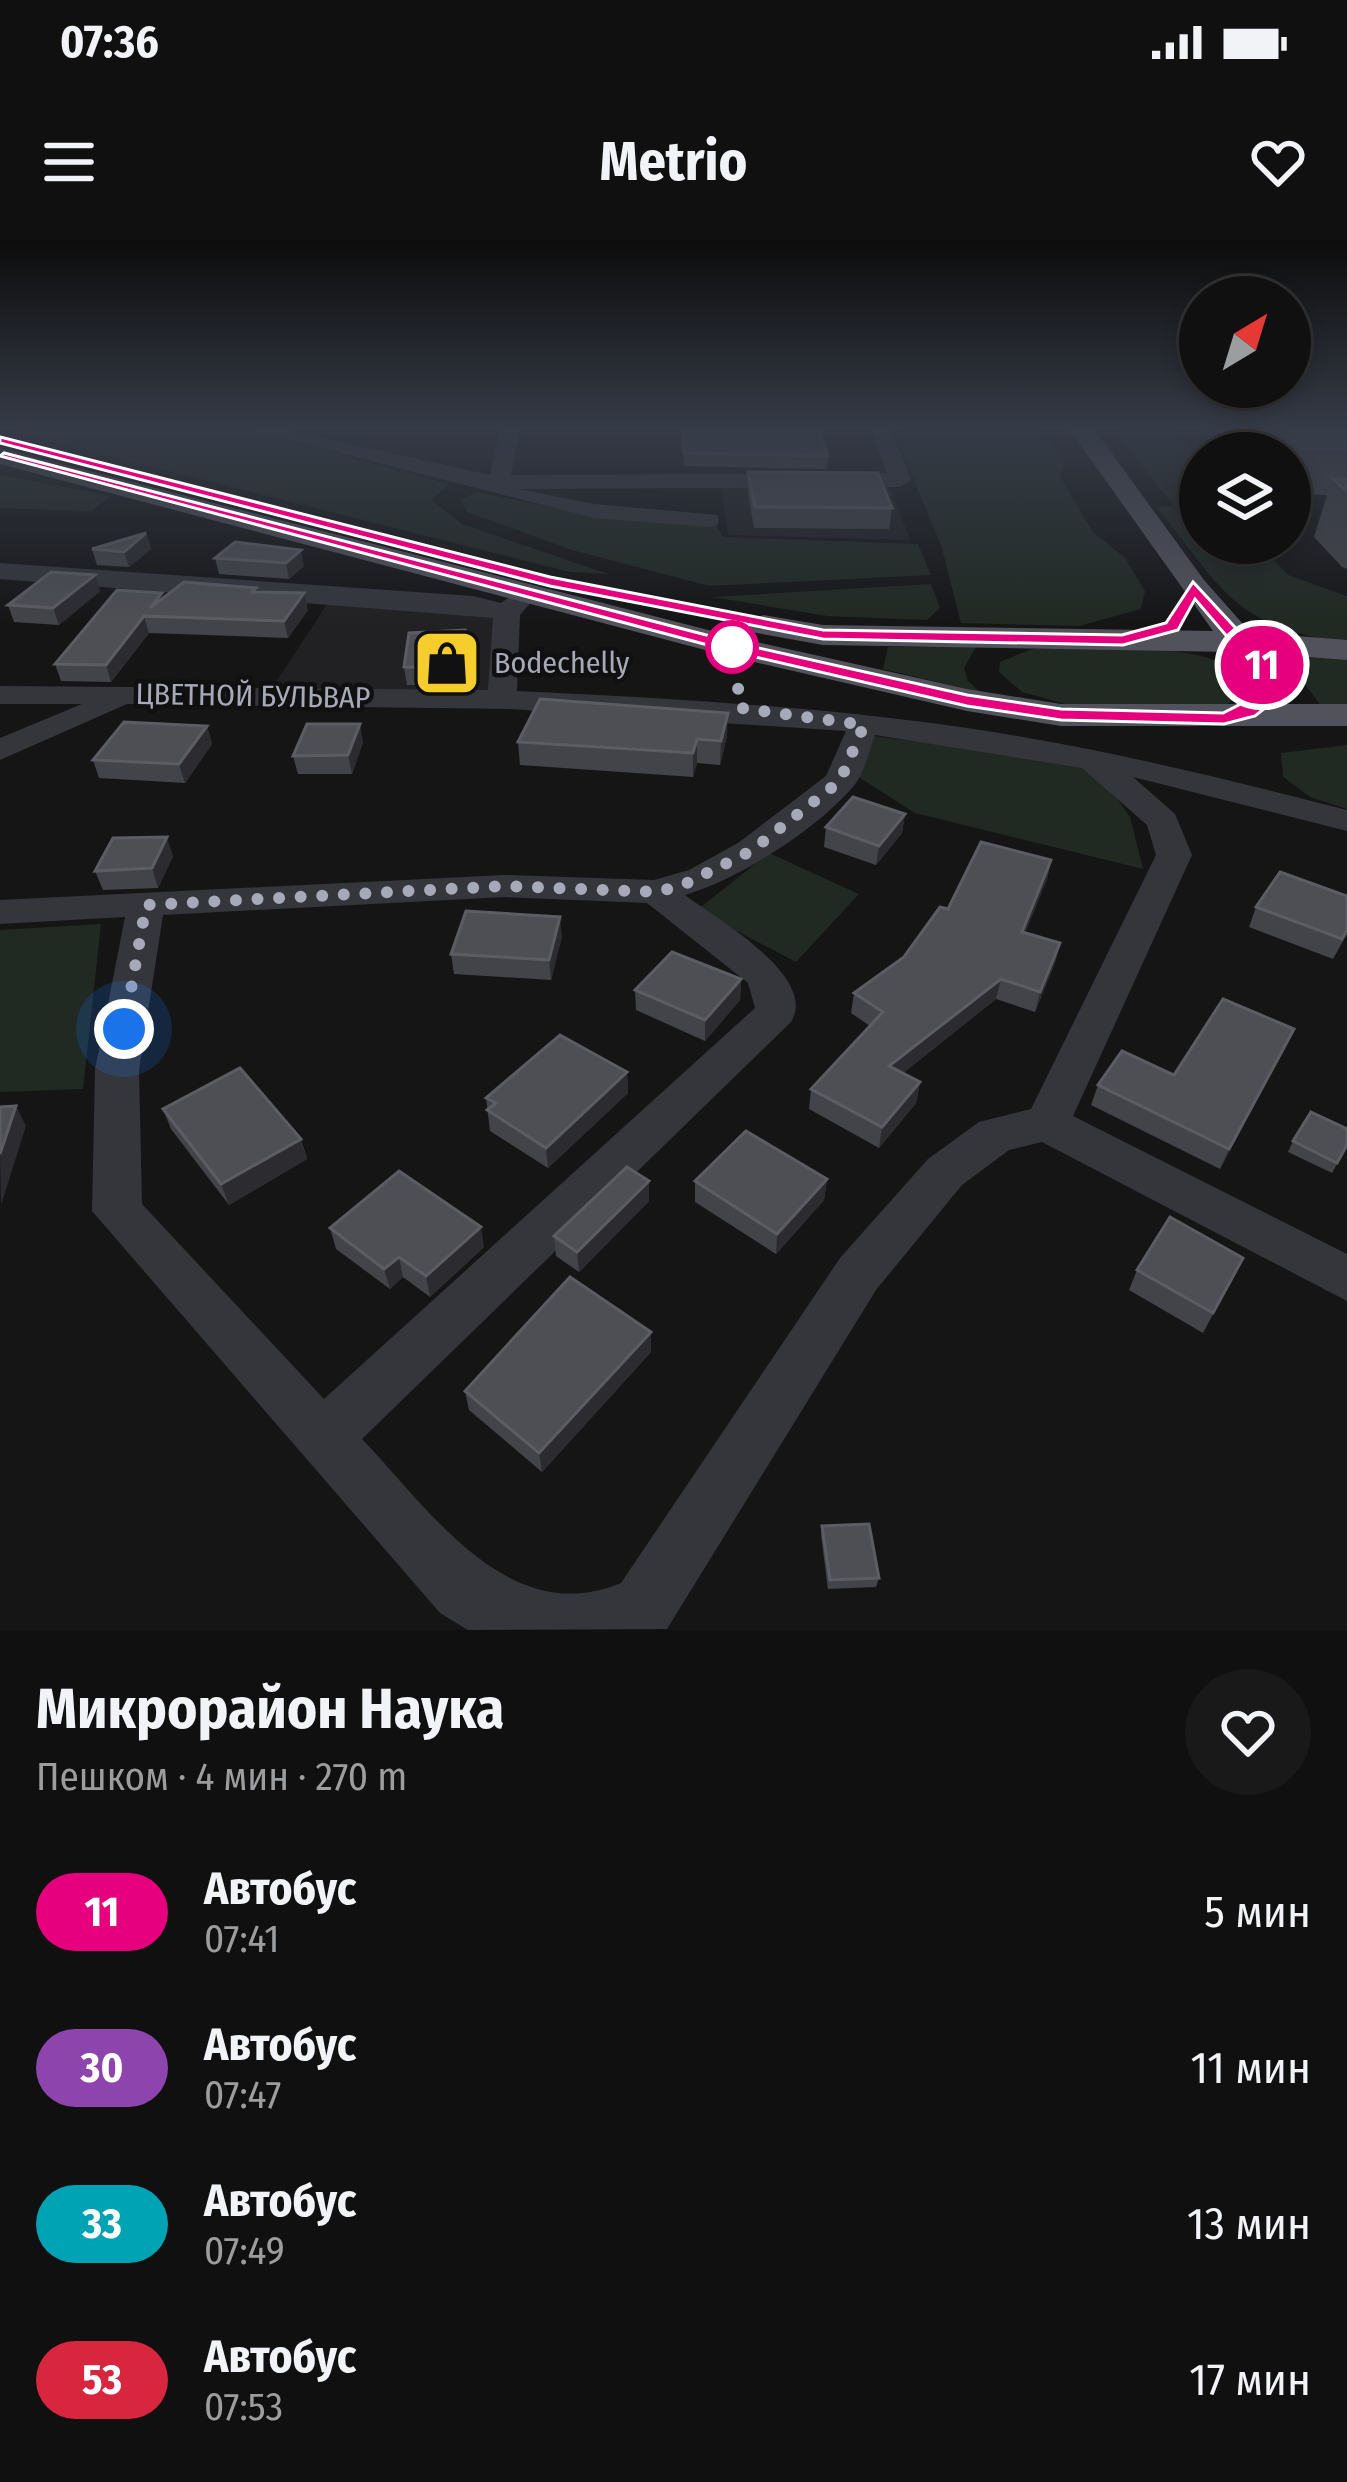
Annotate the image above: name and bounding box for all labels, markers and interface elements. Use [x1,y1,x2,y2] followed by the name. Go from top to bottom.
[60,15,159,69] text: 07:36
[36,129,102,195] icon: menu
[1245,129,1311,195] icon: heart
[600,130,747,194] text: Metrio
[1179,276,1311,408] north arrow
[1179,276,1311,564] map controls
[1179,432,1311,564] button: layers
[707,622,757,672] unlabelled marker
[1208,626,1316,704] line badge: 11
[412,628,482,698] shop icon: Bodechelly
[1245,640,1279,690] text: 11
[494,645,630,681] place label: Bodechelly
[135,676,371,716] street label: ЦВЕТНОЙ БУЛЬВАР
[94,999,154,1059] your location
[1185,1669,1311,1795] button: heart
[36,1675,504,1743] text: Микрорайон Наука
[36,1754,407,1800] text: Пешком · 4 мин · 270 m
[204,1862,356,1916] text: Автобус
[1204,1885,1311,1939] text: 5 мин
[85,1887,119,1937] text: 11
[204,1916,279,1962] text: 07:41
[204,2018,356,2072] text: Автобус
[1190,2041,1311,2095] text: 11 мин
[81,2043,123,2093] text: 30
[204,2072,281,2118] text: 07:47
[204,2174,356,2228] text: Автобус
[1187,2197,1311,2251] text: 13 мин
[82,2199,122,2249] text: 33
[204,2228,285,2274] text: 07:49
[204,2330,356,2384] text: Автобус
[1189,2353,1311,2407] text: 17 мин
[82,2355,122,2405] text: 53
[204,2384,283,2430] text: 07:53

